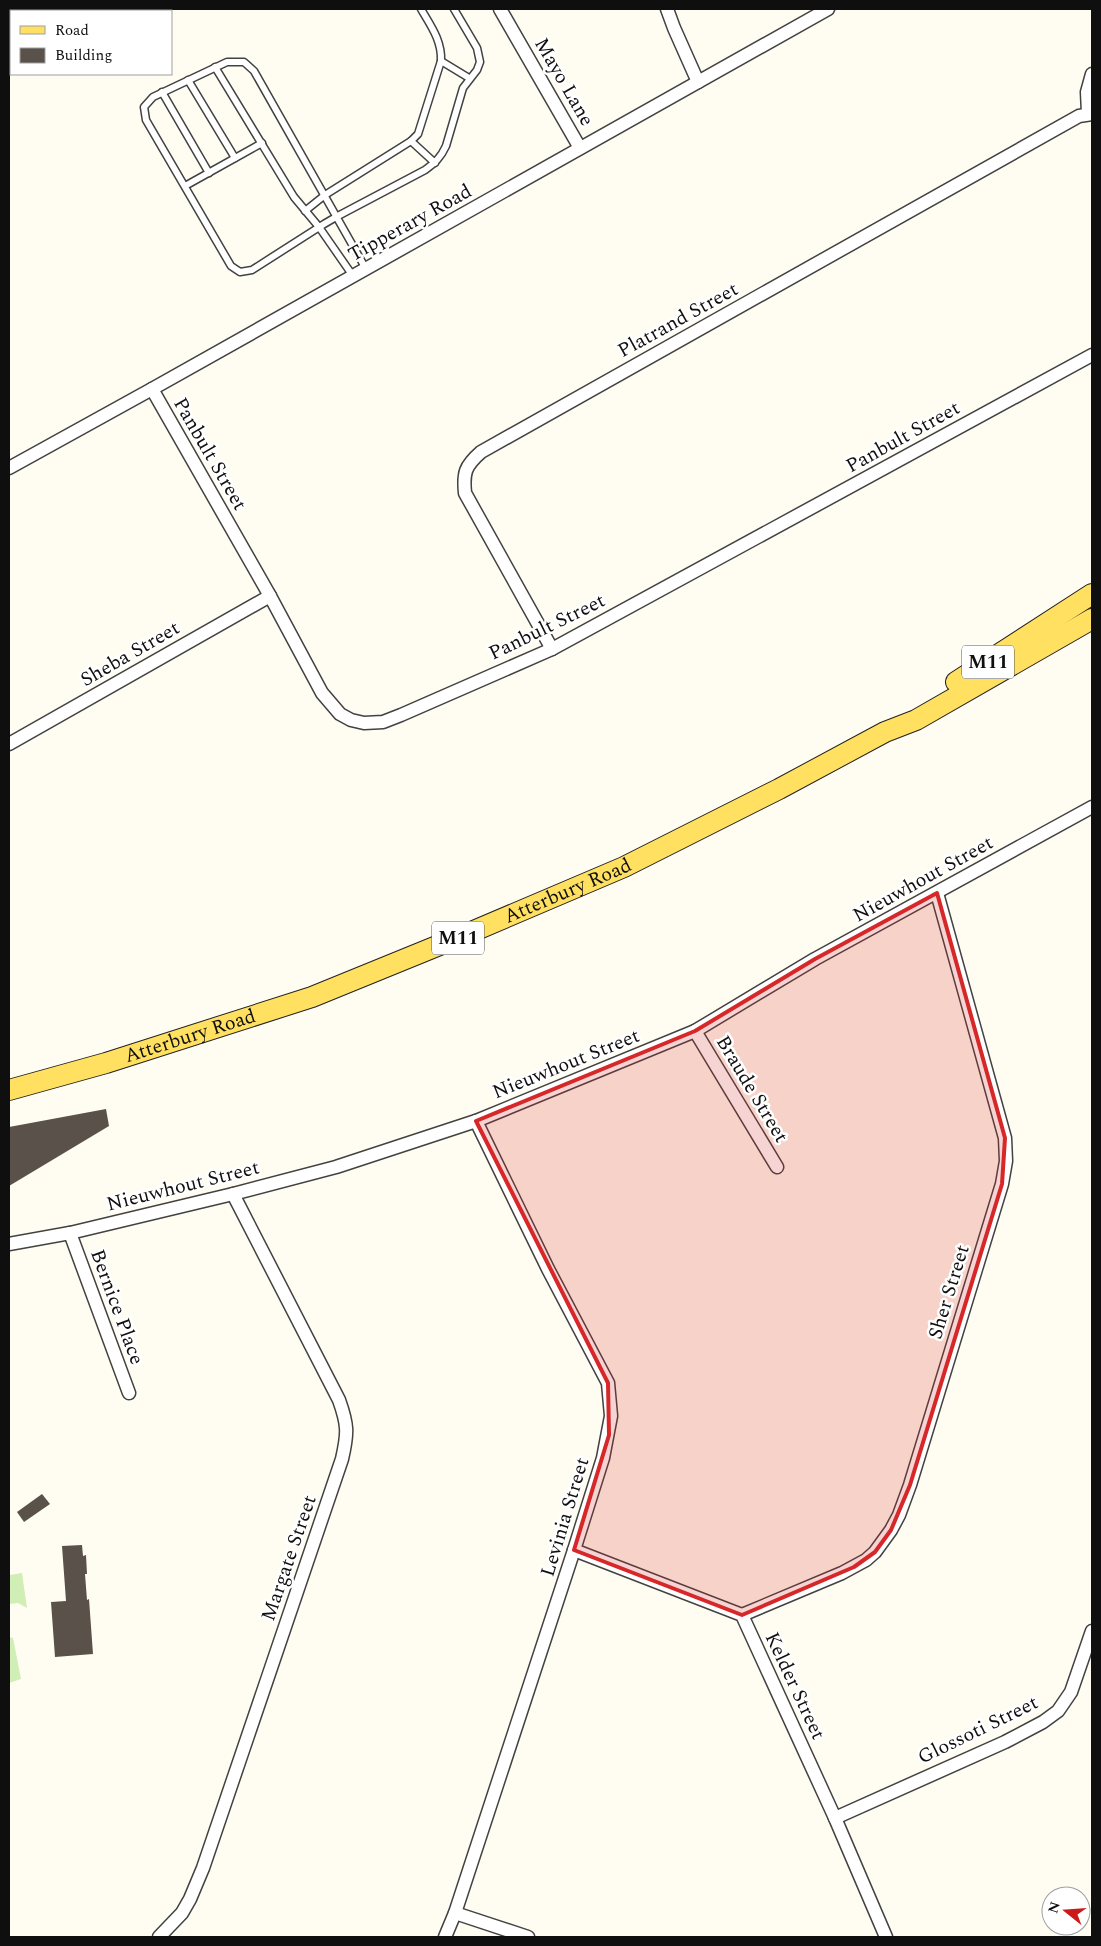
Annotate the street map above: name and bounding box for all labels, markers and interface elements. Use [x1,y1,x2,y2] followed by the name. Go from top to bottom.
[10,10,172,75] legend
[55,19,89,42] text: Road
[527,32,601,132] street label: Mayo Lane
[55,44,112,67] text: Building
[342,176,478,270] street label: Tipperary Road
[612,274,744,366] street label: Platrand Street
[165,392,255,516] street label: Panbult Street
[840,393,966,481] street label: Panbult Street
[484,586,610,668] street label: Panbult Street
[75,613,185,695] street label: Sheba Street
[962,646,1014,679] road number: M11
[847,828,999,930] street label: Nieuwhout Street
[499,850,637,931] street label: Atterbury Road
[432,921,484,954] road number: M11
[121,1001,260,1071] street label: Atterbury Road
[488,1021,644,1107] street label: Nieuwhout Street
[708,1030,796,1148] street label: Braude Street
[103,1153,263,1219] street label: Nieuwhout Street
[920,1241,978,1343] street label: Sher Street
[82,1245,152,1369] street label: Bernice Place
[533,1454,597,1580] street label: Levinia Street
[253,1491,325,1625] street label: Margate Street
[757,1627,833,1745] street label: Kelder Street
[913,1688,1043,1772] street label: Glossoti Street
[1041,1886,1091,1936] north arrow
[1042,1899,1066,1916] text: N

